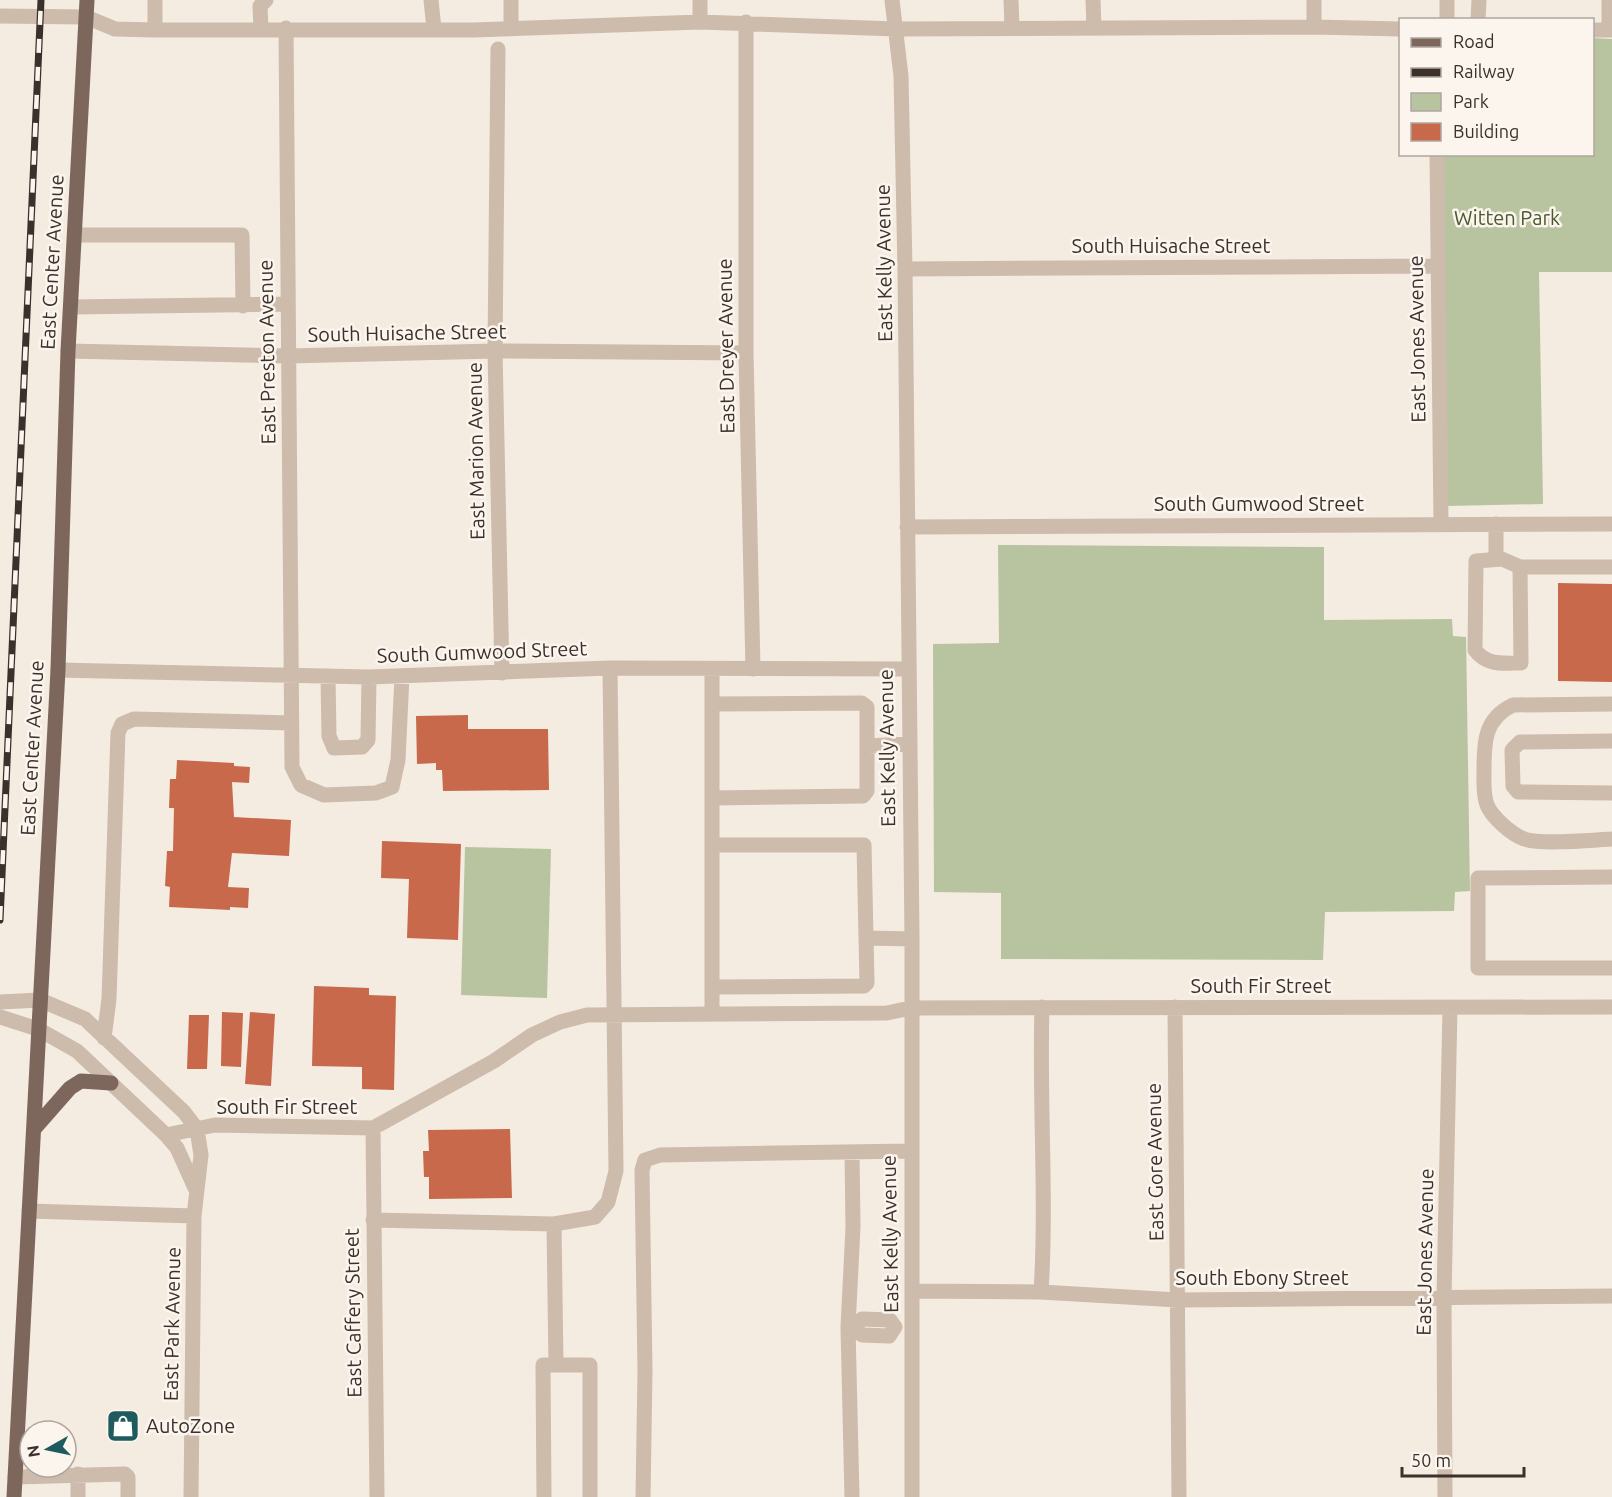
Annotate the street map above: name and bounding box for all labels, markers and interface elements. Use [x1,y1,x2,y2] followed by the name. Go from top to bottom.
[1399,18,1594,156] legend
[1453,31,1495,51] text: Road
[1453,61,1515,81] text: Railway
[1453,91,1489,111] text: Park
[1453,121,1519,141] text: Building
[35,174,68,350] street label: East Center Avenue
[871,184,896,342] street label: East Kelly Avenue
[1454,206,1560,229] park label: Witten Park
[1072,234,1271,257] street label: South Huisache Street
[1404,255,1429,423] street label: East Jones Avenue
[712,258,739,434] street label: East Dreyer Avenue
[253,259,280,445] street label: East Preston Avenue
[307,319,507,346] street label: South Huisache Street
[462,362,489,540] street label: East Marion Avenue
[1154,492,1364,515] street label: South Gumwood Street
[376,636,588,667] street label: South Gumwood Street
[15,660,48,836] street label: East Center Avenue
[874,669,899,827] street label: East Kelly Avenue
[1191,974,1332,997] street label: South Fir Street
[1142,1083,1167,1241] street label: East Gore Avenue
[217,1095,358,1118] street label: South Fir Street
[877,1155,902,1313] street label: East Kelly Avenue
[1412,1168,1437,1336] street label: East Jones Avenue
[340,1228,365,1398] street label: East Caffery Street
[159,1247,184,1401] street label: East Park Avenue
[1175,1266,1349,1289] street label: South Ebony Street
[105,1408,141,1444] shop icon: AutoZone
[146,1414,235,1437] place label: AutoZone
[18,1419,78,1479] north arrow
[1402,1440,1524,1478] scale bar
[23,1444,43,1459] text: N
[1411,1450,1451,1470] text: 50 m

